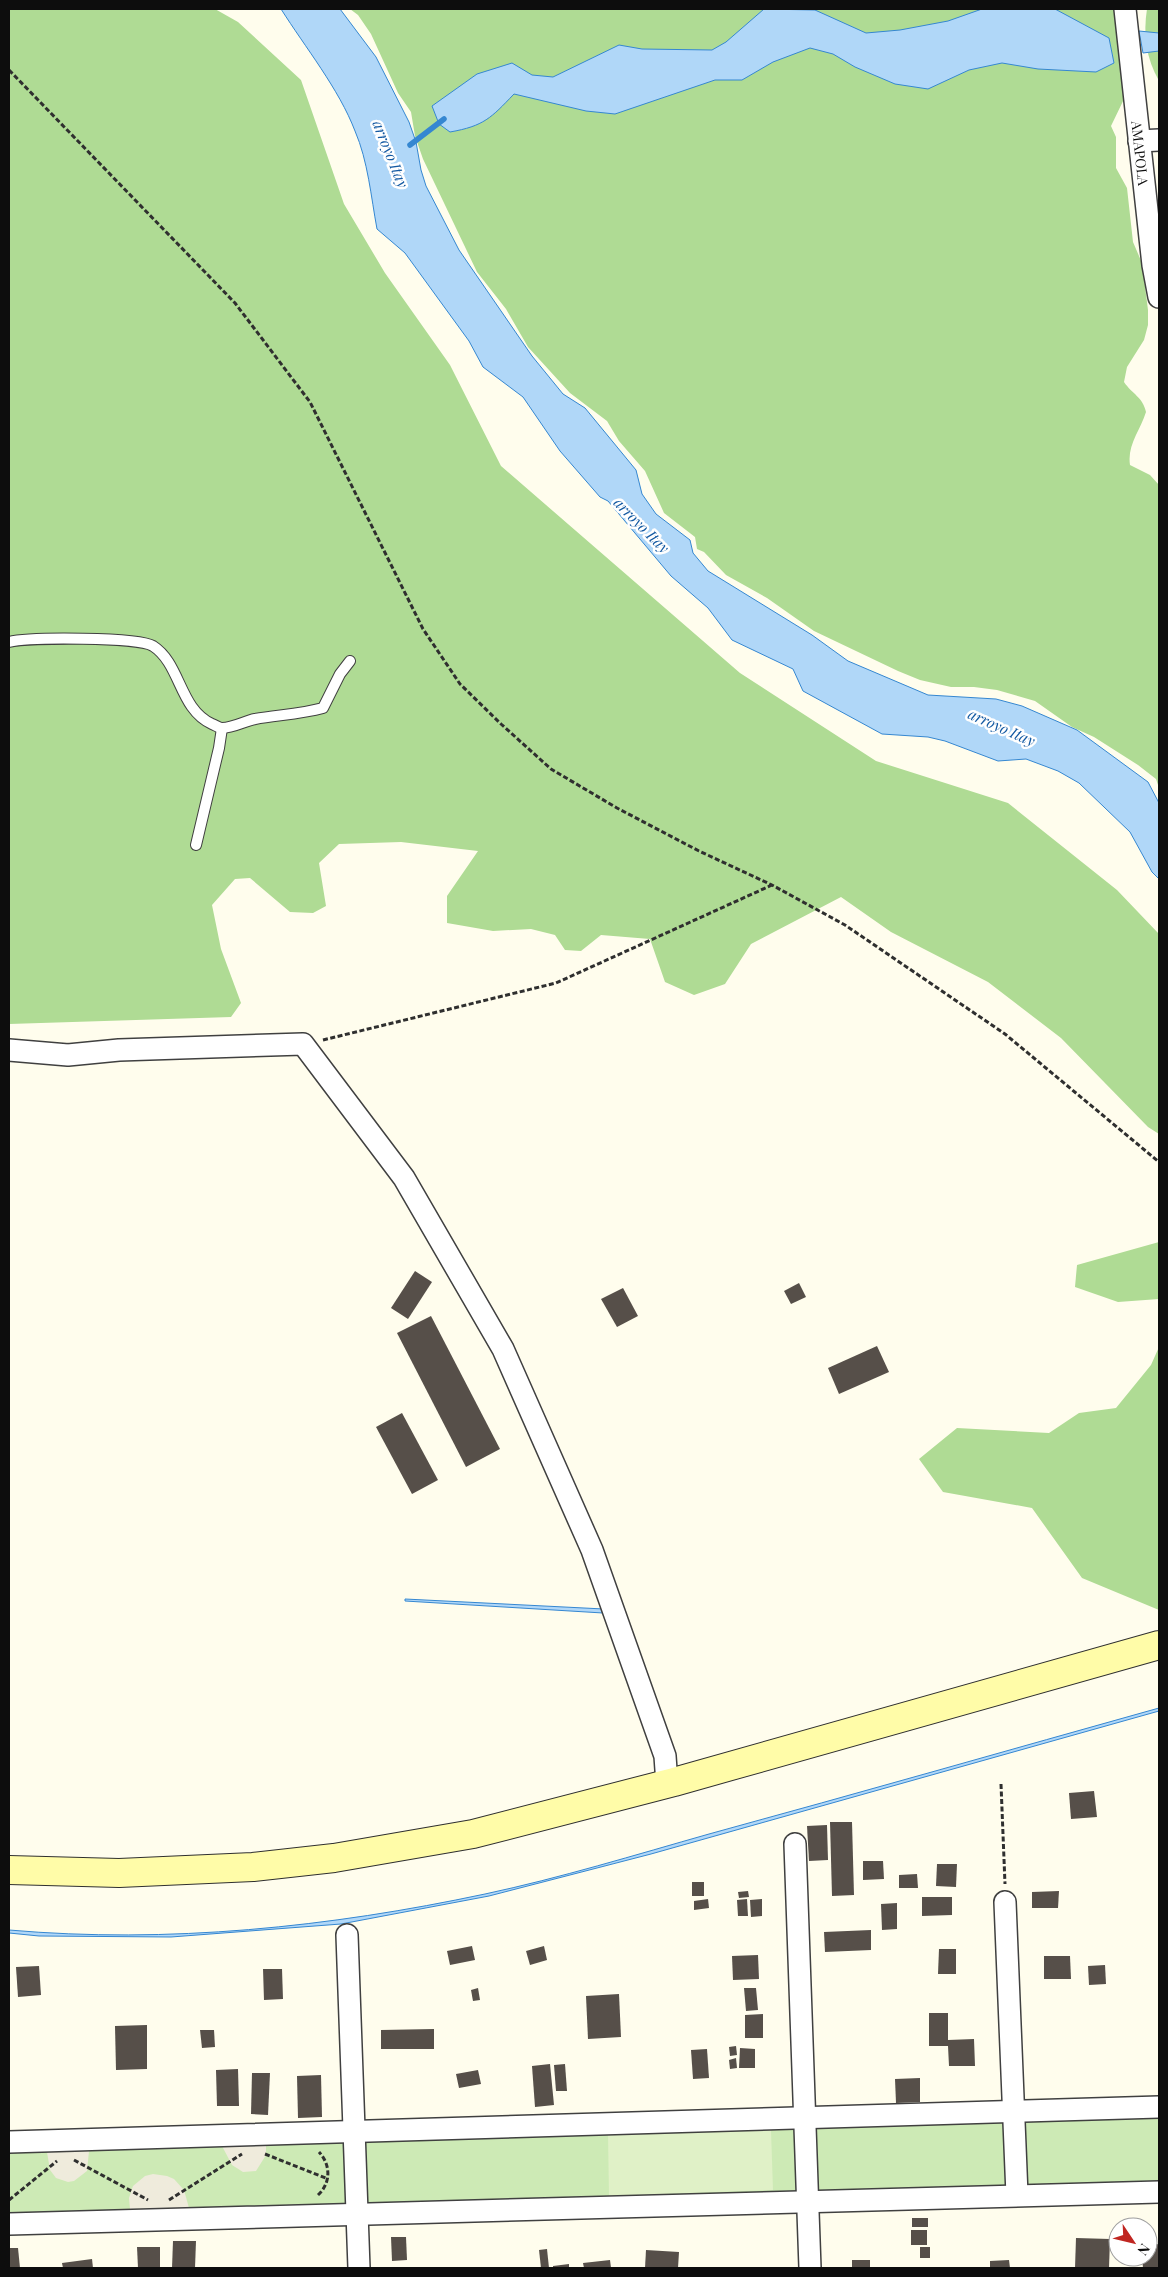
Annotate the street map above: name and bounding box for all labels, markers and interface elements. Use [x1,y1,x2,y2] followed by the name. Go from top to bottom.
[368,117,414,191] water label: arroyo Itay
[1128,119,1154,187] street label: AMAPOLA
[610,493,674,557] water label: arroyo Itay
[965,703,1039,751] water label: arroyo Itay
[1108,2217,1158,2267] north arrow
[1133,2240,1155,2259] text: N

